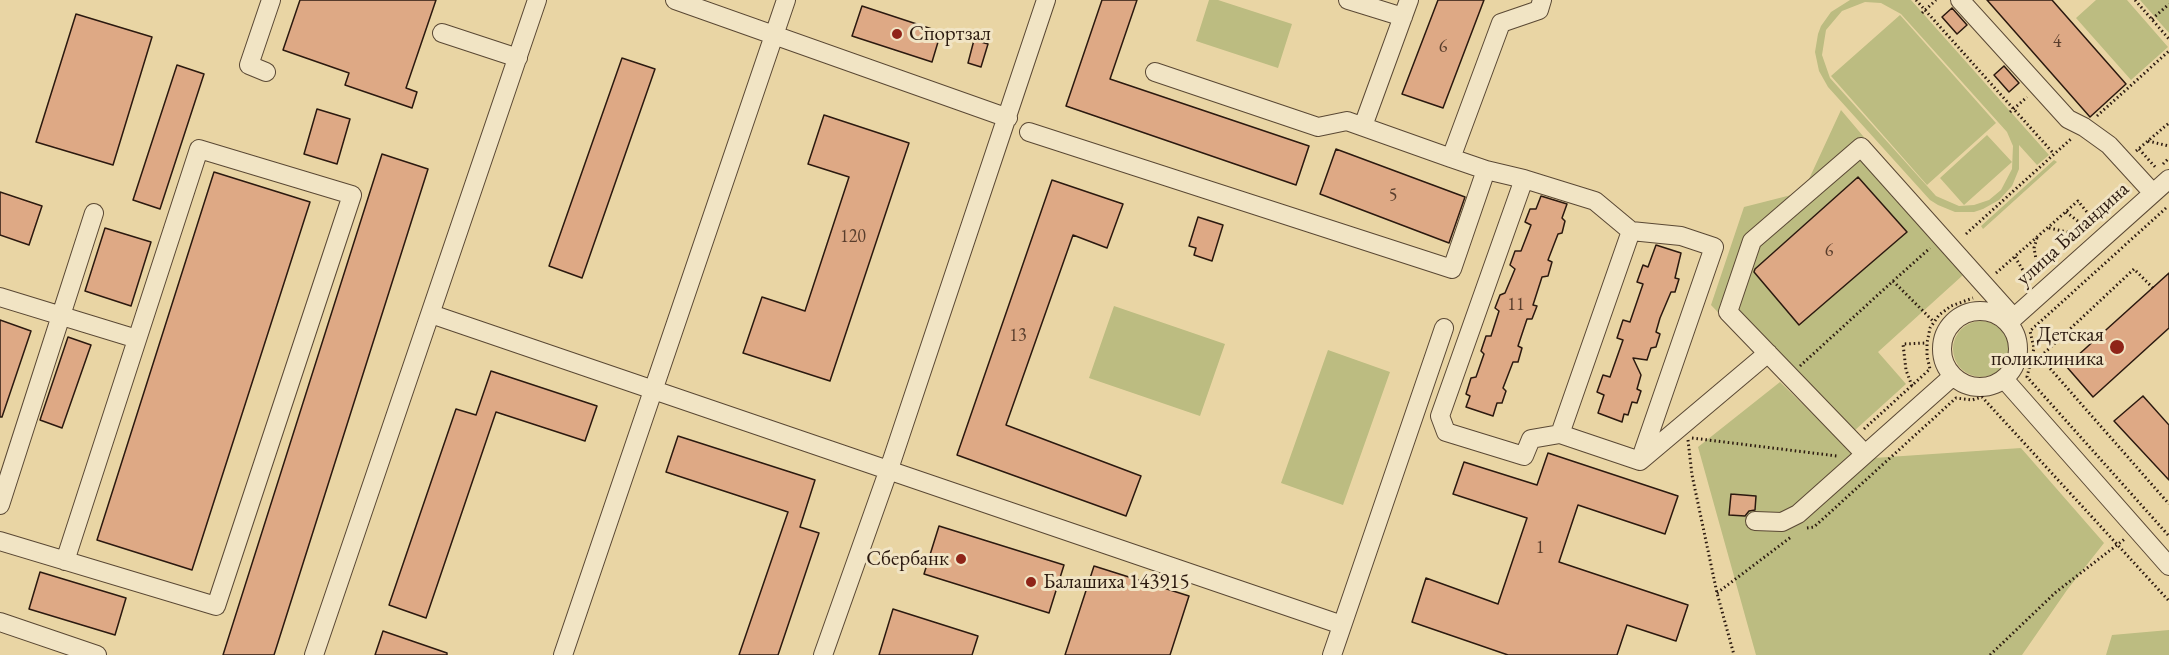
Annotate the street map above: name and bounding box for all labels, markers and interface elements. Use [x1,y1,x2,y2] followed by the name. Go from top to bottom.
[909,21,991,47] place label: Спортзал
[890,27,904,41] marker: Спортзал
[2053,31,2061,53] house number: 4
[1439,36,1447,58] house number: 6
[2011,177,2135,291] street label: улица Баландина
[1389,185,1397,207] house number: 5
[840,226,866,248] house number: 120
[1825,240,1833,262] house number: 6
[1507,294,1525,316] house number: 11
[1991,322,2104,372] place label: Детская поликлиника
[1009,325,1027,347] house number: 13
[2108,338,2126,356] marker: Детская поликлиника
[1536,537,1544,559] house number: 1
[866,546,949,572] place label: Сбербанк
[954,552,968,566] marker: Сбербанк
[1043,569,1190,595] place label: Балашиха 143915
[1024,575,1038,589] marker: Балашиха 143915

